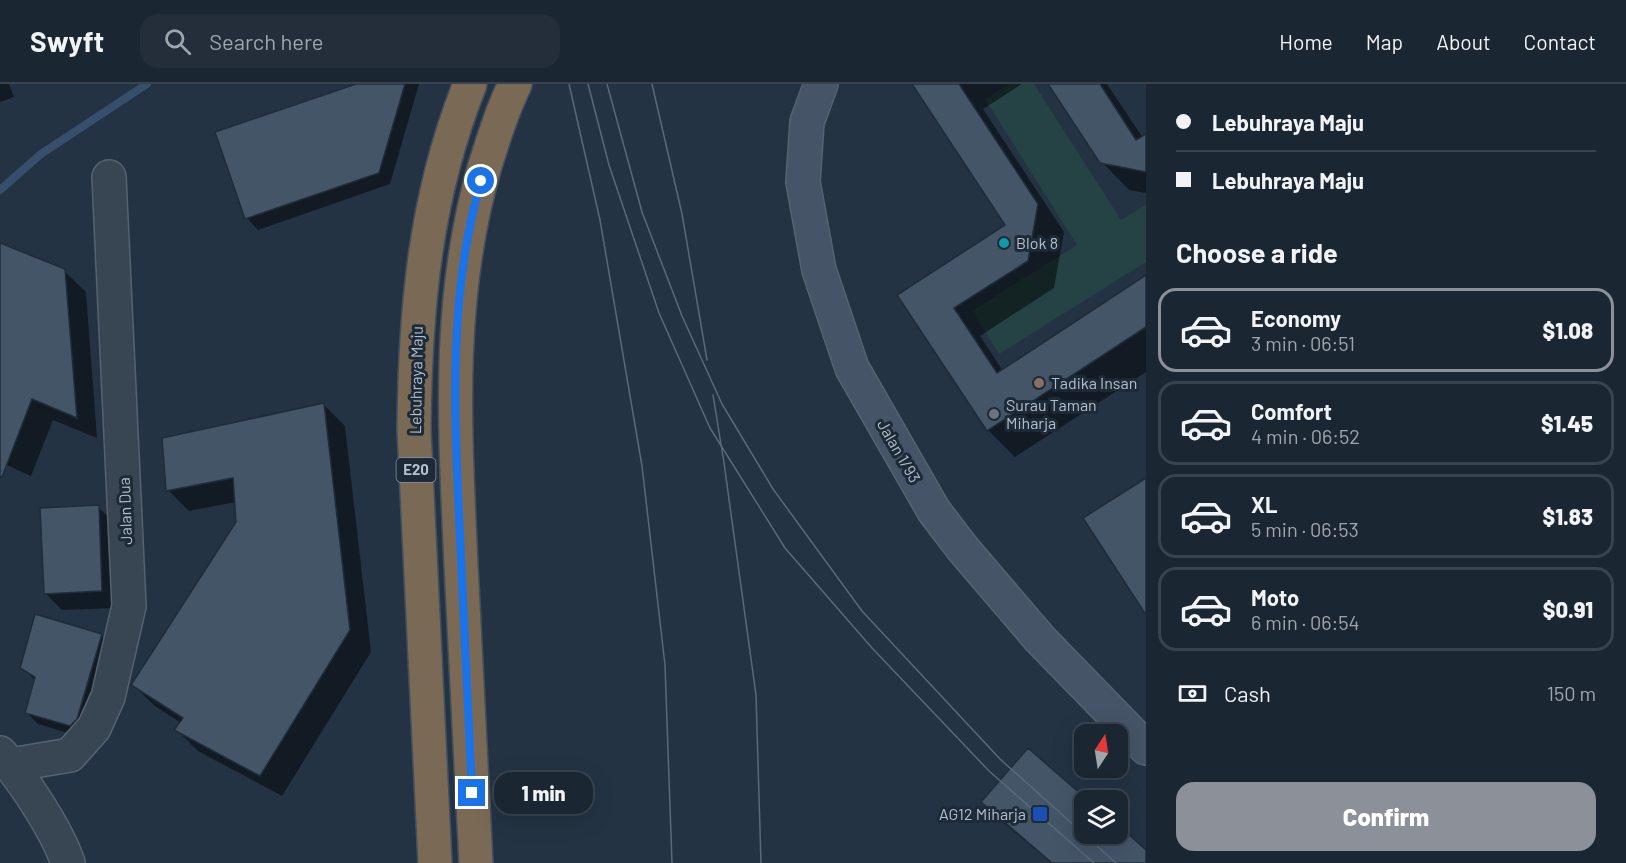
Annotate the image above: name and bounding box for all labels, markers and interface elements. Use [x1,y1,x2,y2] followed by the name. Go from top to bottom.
[140,14,560,68] search box
[30,24,104,58] text: Swyft
[161,25,194,58] icon: search
[209,28,324,54] text: Search here
[1279,29,1333,54] text: Home
[1366,29,1403,54] text: Map
[1436,29,1491,54] text: About
[1524,29,1596,54] text: Contact
[1212,109,1364,135] text: Lebuhraya Maju
[467,167,494,194] route start
[1212,167,1364,193] text: Lebuhraya Maju
[1016,233,1058,252] place label: Blok 8
[997,236,1011,250] marker: Blok 8
[1176,236,1338,268] text: Choose a ride
[1179,303,1233,357] icon: car
[1251,305,1341,331] text: Economy
[1543,317,1593,343] text: $1.08
[405,326,426,434] street label: Lebuhraya Maju
[1251,331,1355,355] text: 3 min · 06:51
[1051,373,1137,392] place label: Tadika Insan
[1032,376,1046,390] marker: Tadika Insan
[1006,395,1097,432] place label: Surau Taman Miharja
[1179,396,1233,450] icon: car
[1251,398,1332,424] text: Comfort
[987,407,1001,421] marker: Surau Taman Miharja
[1541,410,1593,436] text: $1.45
[874,416,925,486] street label: Jalan 1/93
[1251,424,1360,448] text: 4 min · 06:52
[396,458,436,482] road number: E20
[114,477,135,545] street label: Jalan Dua
[1179,489,1233,543] icon: car
[1251,491,1277,517] text: XL
[1543,503,1593,529] text: $1.83
[1251,517,1359,541] text: 5 min · 06:53
[1179,582,1233,636] icon: car
[1251,584,1299,610] text: Moto
[1543,596,1593,622] text: $0.91
[1251,610,1360,634] text: 6 min · 06:54
[1176,677,1209,710] icon: cash
[1224,680,1271,706] text: Cash
[1547,681,1596,705] text: 150 m
[1074,724,1128,778] north arrow
[1074,724,1128,844] map controls
[493,772,592,814] callout: 1 min
[458,779,485,806] route end
[522,781,565,805] text: 1 min
[1176,782,1596,851] button: Confirm
[1074,790,1128,844] button: layers
[939,804,1026,823] place label: AG12 Miharja
[1031,805,1049,823] marker: AG12 Miharja

